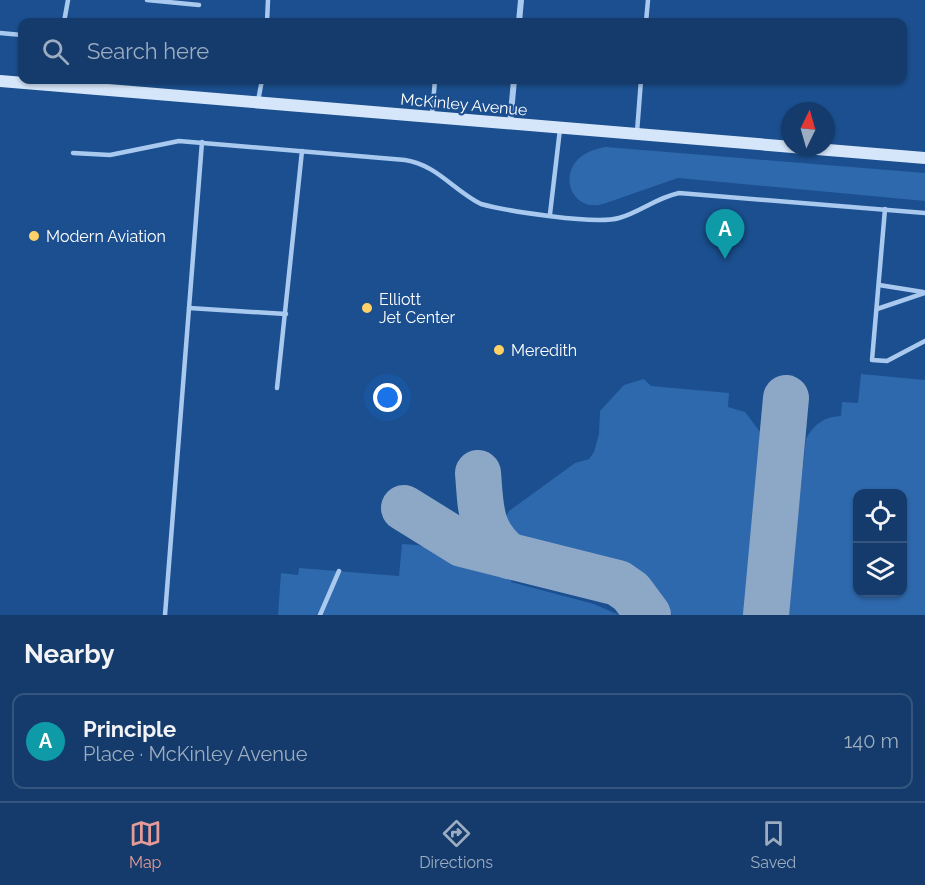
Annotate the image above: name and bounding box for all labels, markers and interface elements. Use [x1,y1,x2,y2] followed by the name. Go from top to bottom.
[18,18,907,84] search box
[39,35,72,68] icon: search
[87,38,209,64] text: Search here
[400,89,528,120] street label: McKinley Avenue
[781,102,835,156] north arrow
[706,210,744,259] pin: A
[46,227,166,246] place label: Modern Aviation
[27,229,41,243] marker: Modern Aviation
[379,290,456,327] place label: Elliott Jet Center
[360,301,374,315] marker: Elliott Jet Center
[511,341,577,360] place label: Meredith
[492,343,506,357] marker: Meredith
[373,383,402,412] your location
[853,489,907,597] map controls
[853,489,907,543] button: locate
[853,543,907,597] button: layers
[24,639,114,669] text: Nearby
[83,716,176,742] text: Principle
[39,729,52,753] text: A
[844,729,899,753] text: 140 m
[83,742,307,766] text: Place · McKinley Avenue
[129,817,162,872] tab: Map
[419,817,493,872] tab: Directions
[750,817,796,872] tab: Saved

